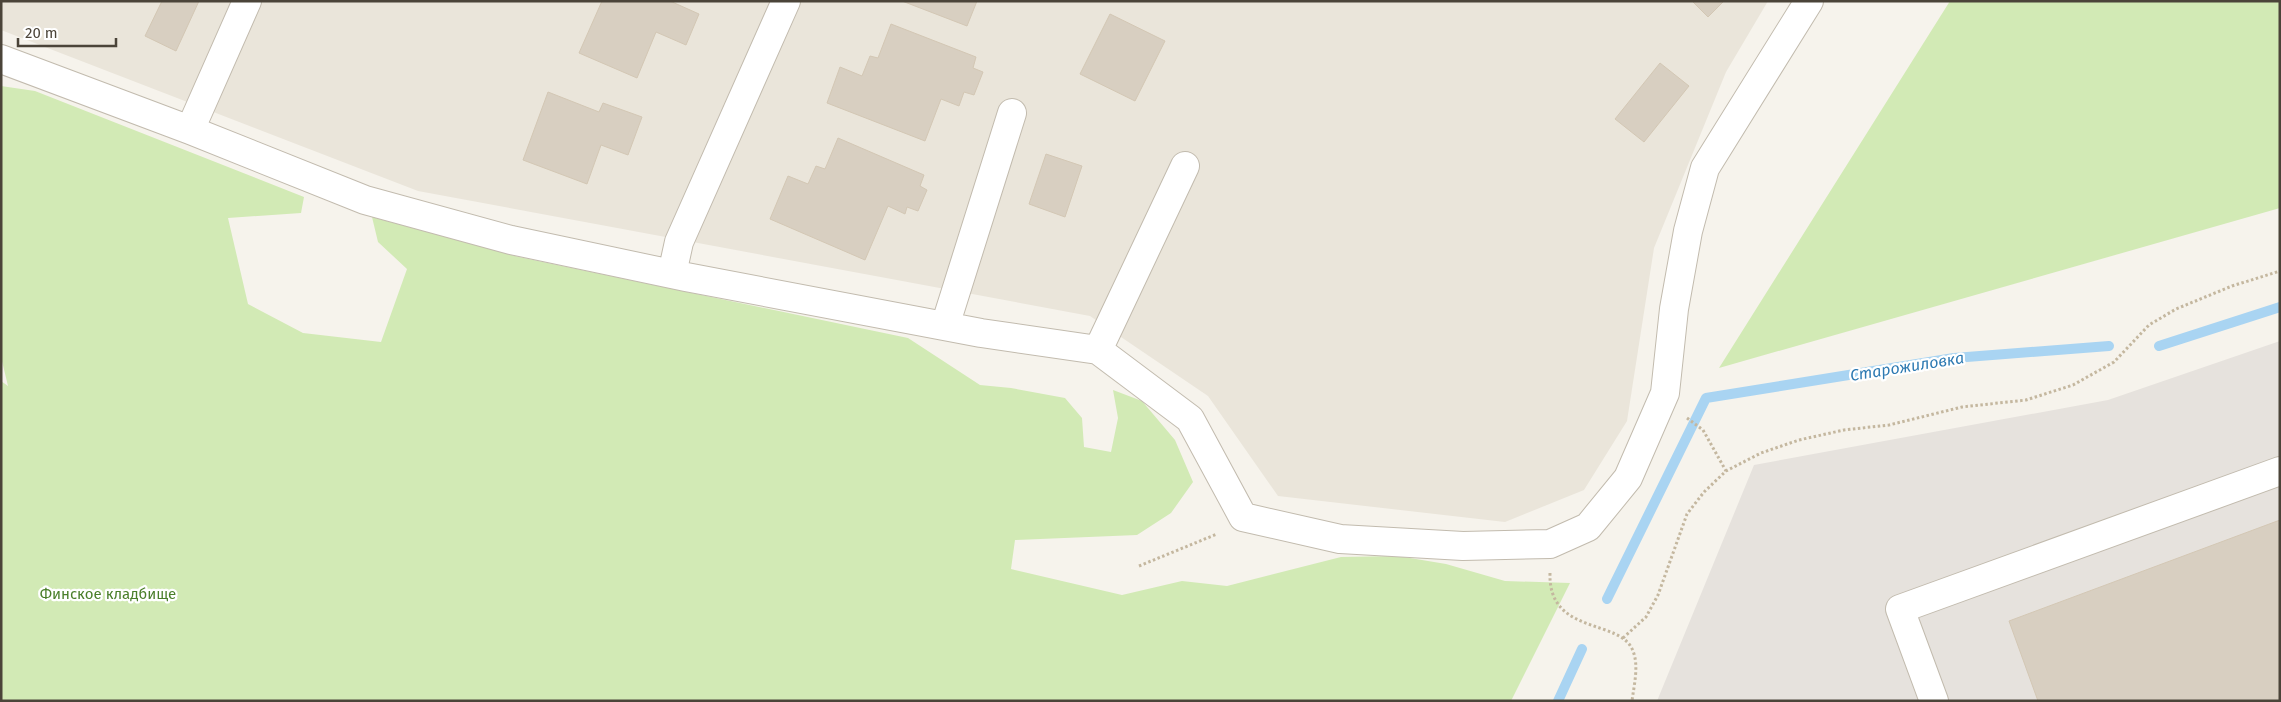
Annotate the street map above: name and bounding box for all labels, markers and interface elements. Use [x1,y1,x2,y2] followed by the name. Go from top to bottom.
[18,15,115,47] scale bar
[25,24,58,42] text: 20 m
[1849,348,1965,385] water label: Старожиловка
[40,585,176,603] park label: Финское кладбище

